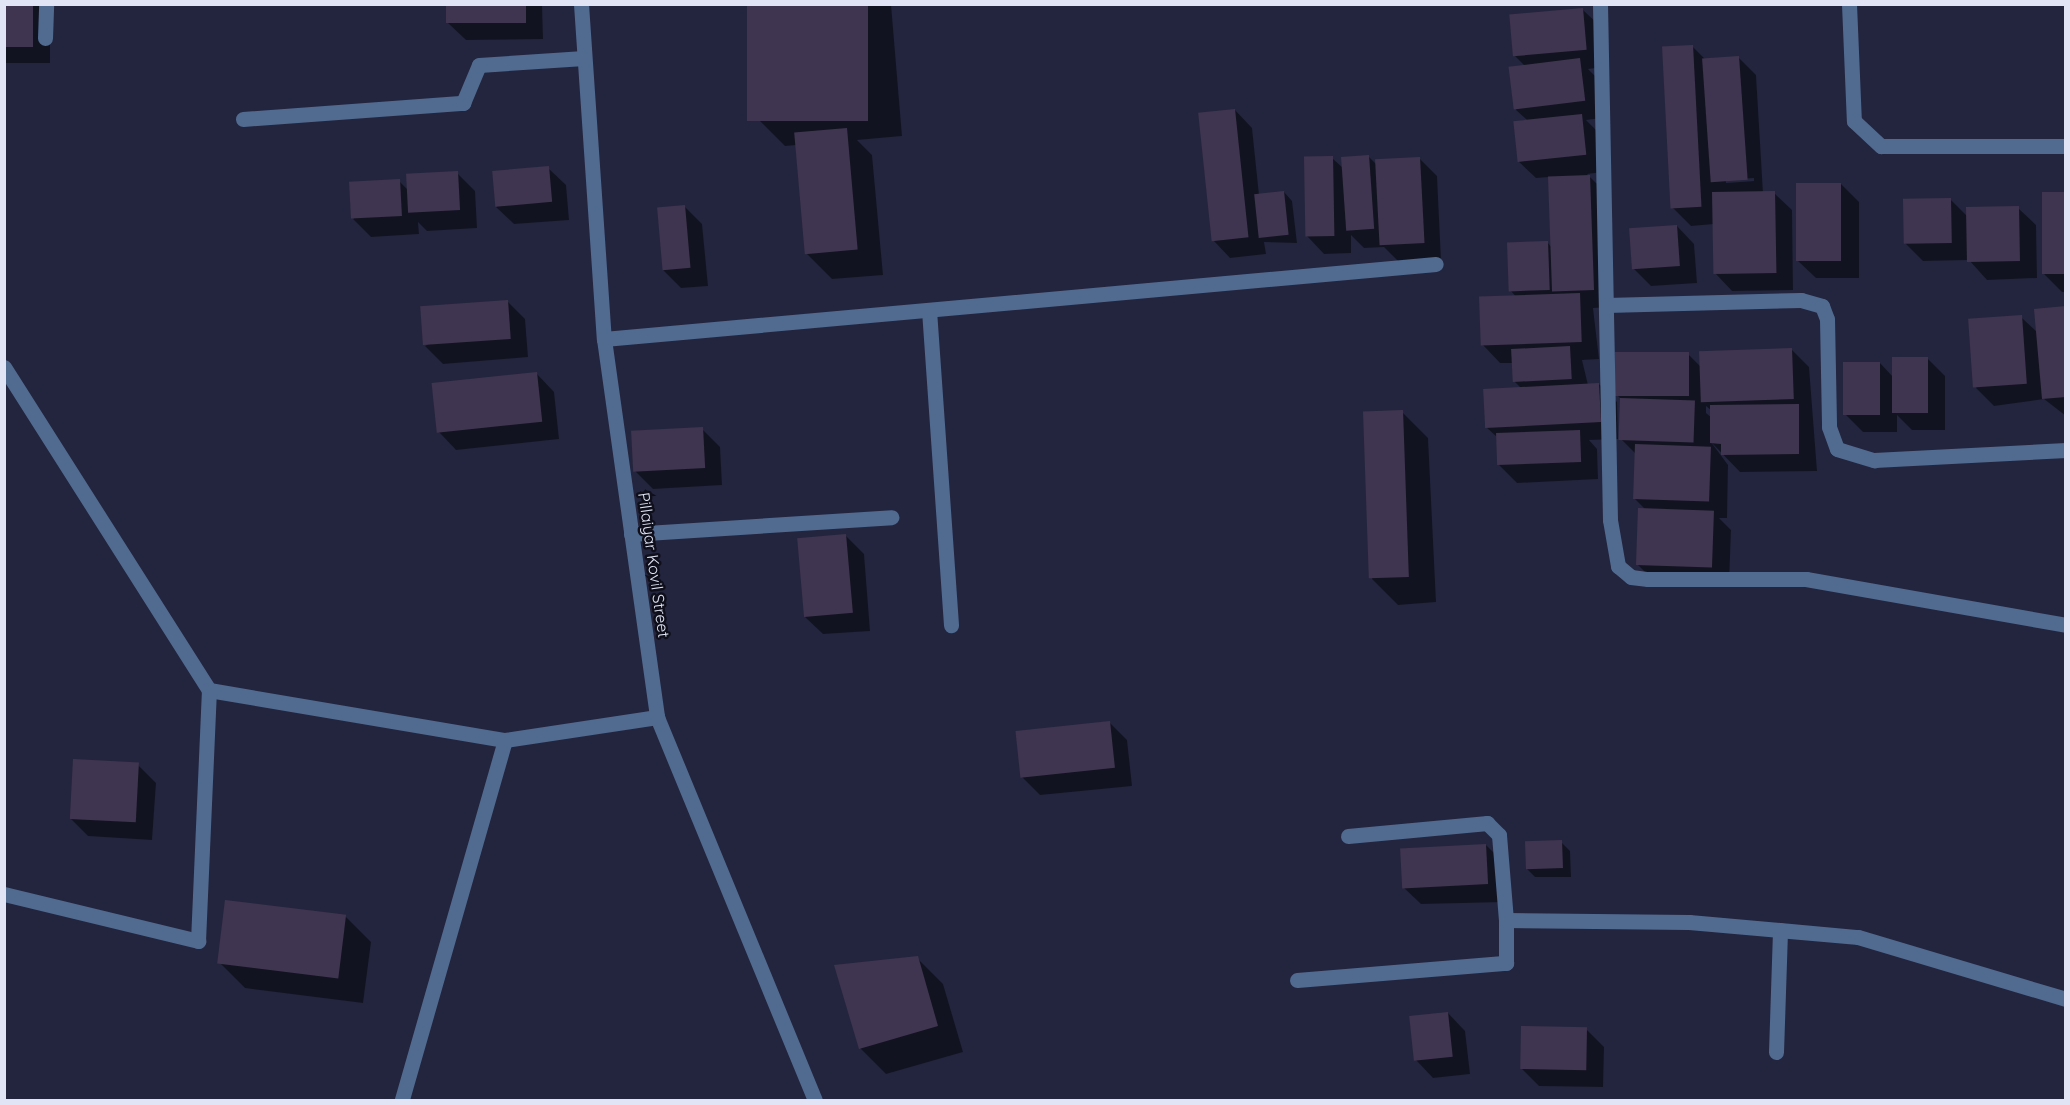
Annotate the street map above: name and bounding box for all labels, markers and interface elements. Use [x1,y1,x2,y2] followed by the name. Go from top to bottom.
[634,491,674,639] street label: Pillaiyar Kovil Street

